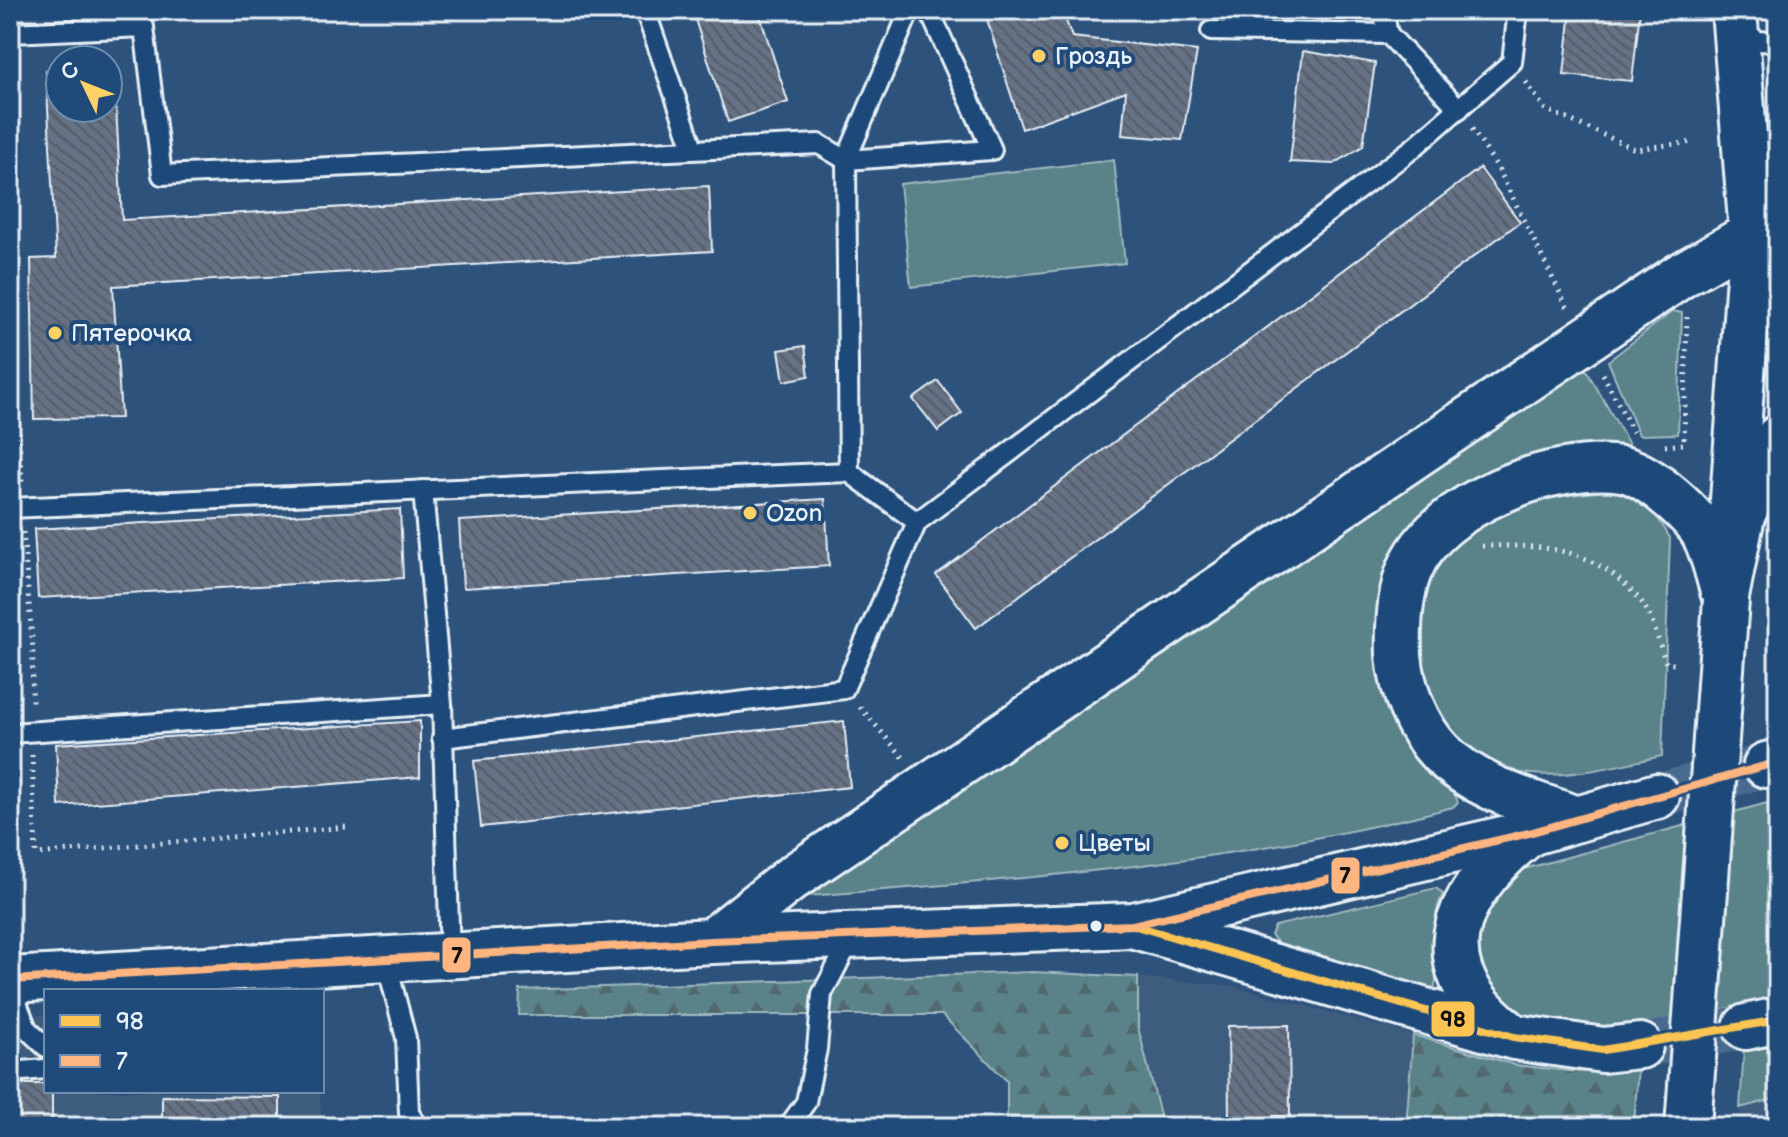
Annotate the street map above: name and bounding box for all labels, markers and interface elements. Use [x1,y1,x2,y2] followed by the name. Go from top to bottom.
[1055,42,1132,71] place label: Гроздь
[44,44,124,124] north arrow
[1030,47,1048,65] marker: Гроздь
[55,57,86,86] text: С
[71,319,192,348] place label: Пятерочка
[46,324,64,342] marker: Пятерочка
[766,499,822,528] place label: Ozon
[741,504,759,522] marker: Ozon
[1078,829,1151,858] place label: Цветы
[1053,834,1071,852] marker: Цветы
[1330,856,1361,895] line badge: 7
[1339,863,1351,890] text: 7
[1088,918,1104,934] unlabelled marker
[441,936,472,974] line badge: 7
[451,943,463,970] text: 7
[44,989,324,1093] legend
[1430,1000,1476,1038] line badge: 98
[116,1007,144,1036] text: 98
[1440,1007,1466,1034] text: 98
[116,1047,128,1076] text: 7

